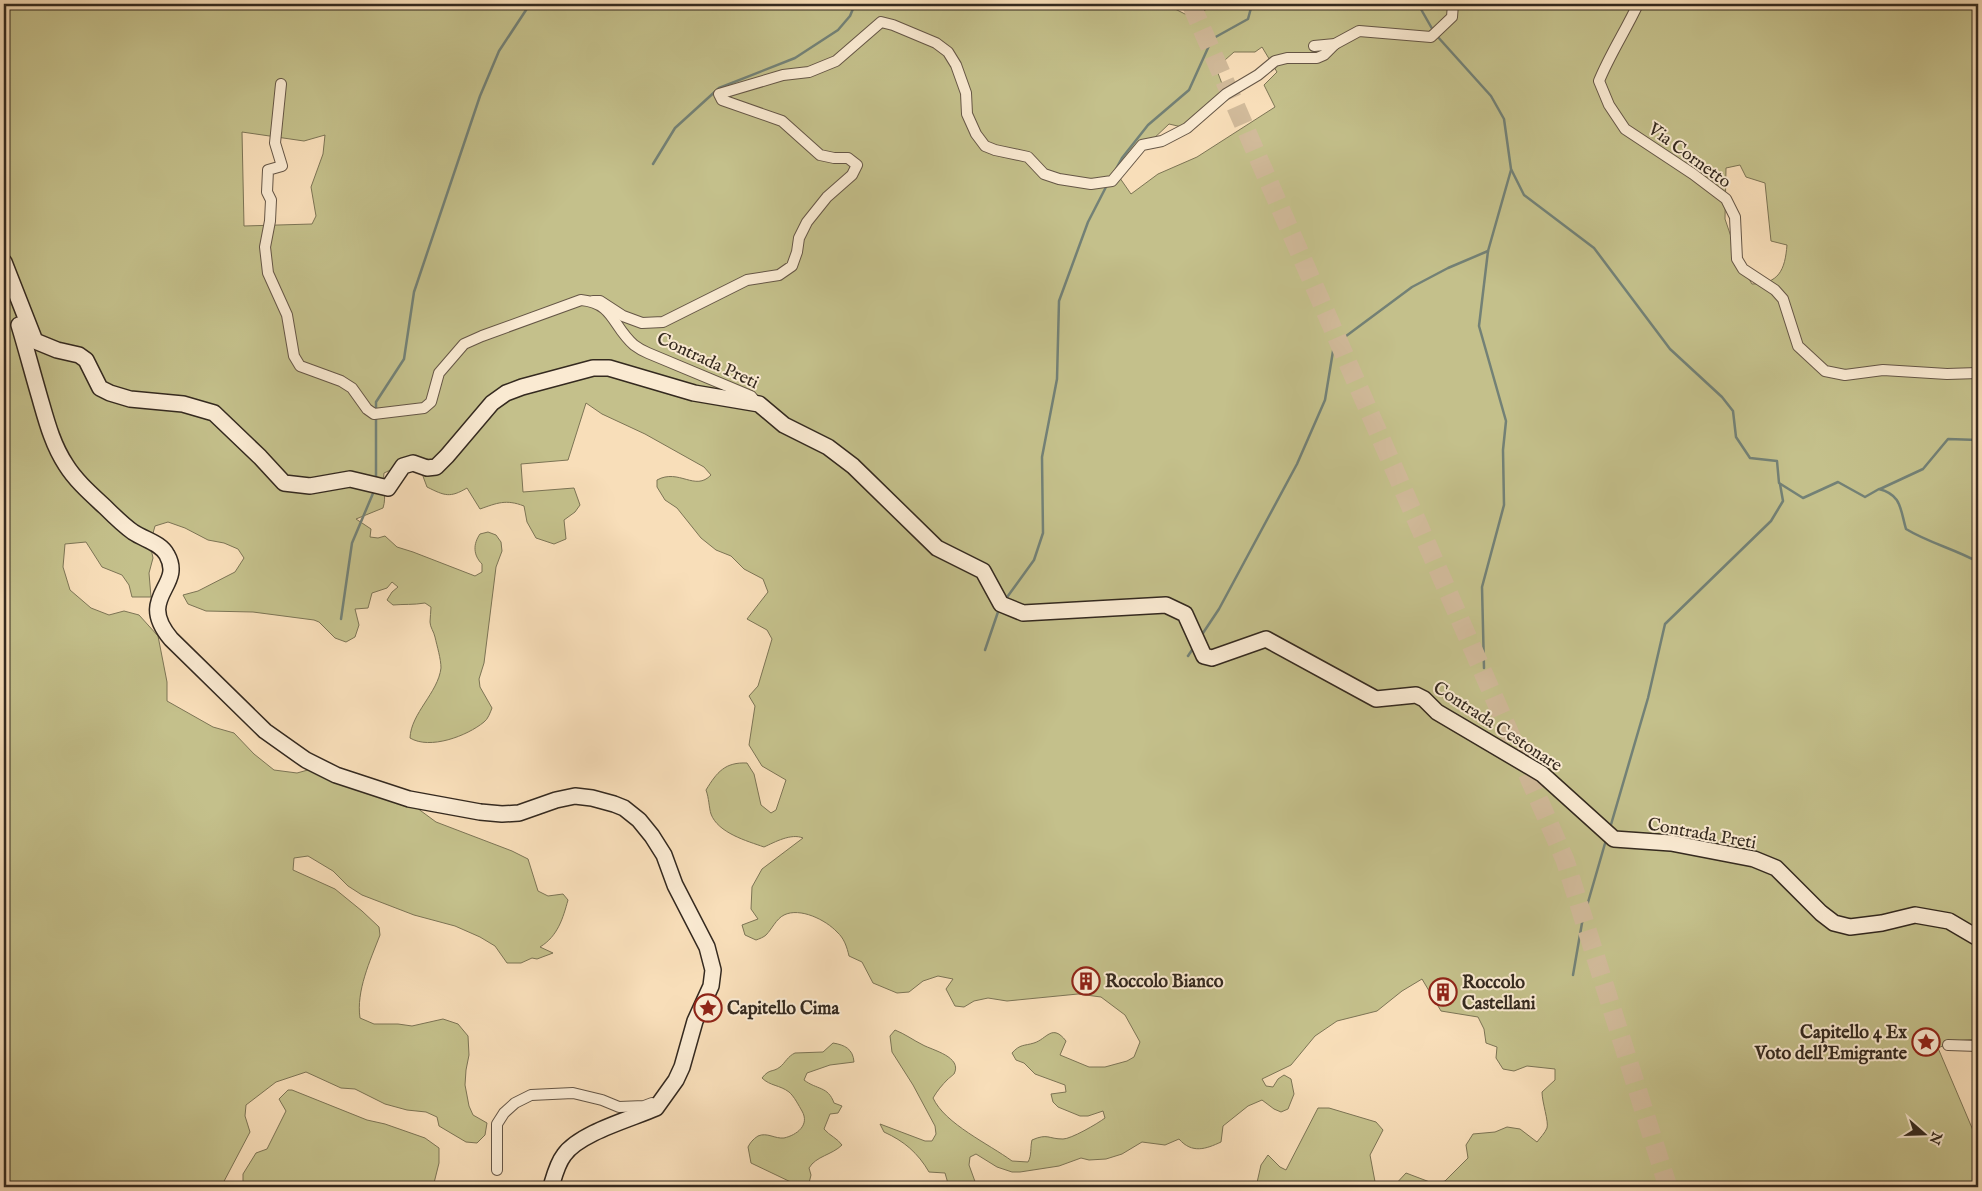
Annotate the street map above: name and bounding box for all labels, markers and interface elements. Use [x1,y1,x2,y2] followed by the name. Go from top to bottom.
[1642,118,1735,194] street label: Via Cornetto
[653,328,762,395] street label: Contrada Preti
[1428,677,1566,778] street label: Contrada Cestonare
[1645,814,1758,855] street label: Contrada Preti
[1071,966,1101,996] building icon: Roccolo Bianco
[1105,971,1224,994] place label: Roccolo Bianco
[1462,972,1536,1016] place label: Roccolo Castellani
[1428,977,1458,1007] building icon: Roccolo Castellani
[693,993,723,1023] place icon: Capitello Cima
[727,998,840,1021] place label: Capitello Cima
[1754,1022,1908,1066] place label: Capitello 4 Ex Voto dell'Emigrante
[1911,1027,1941,1057] place icon: Capitello 4 Ex Voto dell'Emigrante
[1900,1108,1950,1158] north arrow
[1925,1128,1946,1147] text: N

